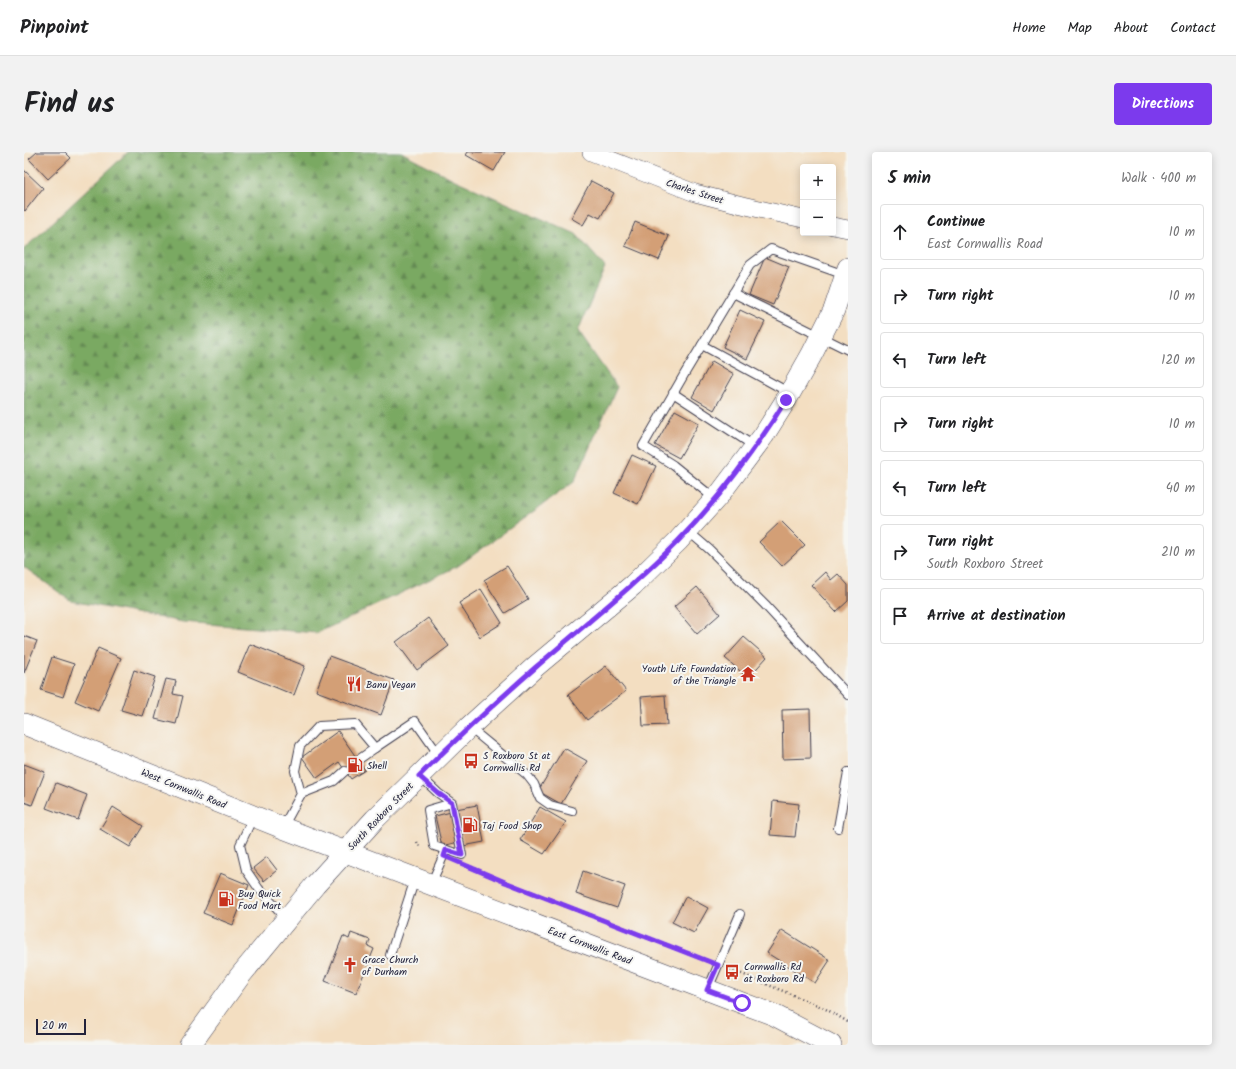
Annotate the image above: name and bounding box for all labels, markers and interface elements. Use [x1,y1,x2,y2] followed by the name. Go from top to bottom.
[20,13,89,43] text: Pinpoint
[1012,17,1046,39] text: Home
[1068,17,1092,39] text: Map
[1114,17,1148,39] text: About
[1170,17,1216,39] text: Contact
[24,82,115,127] text: Find us
[1114,83,1212,125] button: Directions
[800,164,836,236] map controls
[800,164,836,200] button: +
[888,165,931,192] text: 5 min
[1121,168,1196,189] text: Walk · 400 m
[664,175,726,209] street label: Charles Street
[800,200,836,236] button: −
[927,210,985,234] text: Continue
[889,221,911,243] icon: ahead
[1169,222,1195,243] text: 10 m
[927,234,1043,255] text: East Cornwallis Road
[927,284,994,308] text: Turn right
[889,285,911,307] icon: right
[1169,286,1195,307] text: 10 m
[927,348,987,372] text: Turn left
[889,349,911,371] icon: left
[1161,350,1195,371] text: 120 m
[777,391,795,409] route end
[927,412,994,436] text: Turn right
[889,413,911,435] icon: right
[1169,414,1195,435] text: 10 m
[927,476,987,500] text: Turn left
[889,477,911,499] icon: left
[1166,478,1195,499] text: 40 m
[927,530,994,554] text: Turn right
[889,541,911,563] icon: right
[1161,542,1195,563] text: 210 m
[927,554,1043,575] text: South Roxboro Street
[927,604,1066,628] text: Arrive at destination
[889,605,911,627] icon: arrive
[642,661,736,689] place label: Youth Life Foundation of the Triangle
[739,665,757,683] temple icon: Youth Life Foundation of the Triangle
[345,675,363,693] restaurant icon: Banu Vegan
[366,677,416,693] place label: Banu Vegan
[483,748,550,776] place label: S Roxboro St at Cornwallis Rd
[462,752,480,770] bus stop icon: S Roxboro St at Cornwallis Rd
[346,756,364,774] fuel station icon: Shell
[367,758,388,774] place label: Shell
[139,765,230,814] street label: West Cornwallis Road
[344,779,418,854] street label: South Roxboro Street
[461,816,479,834] fuel station icon: Taj Food Shop
[482,818,542,834] place label: Taj Food Shop
[238,886,281,914] place label: Buy Quick Food Mart
[217,890,235,908] fuel station icon: Buy Quick Food Mart
[545,923,635,970] street label: East Cornwallis Road
[362,952,418,980] place label: Grace Church of Durham
[341,956,359,974] church icon: Grace Church of Durham
[744,959,805,987] place label: Cornwallis Rd at Roxboro Rd
[723,963,741,981] bus stop icon: Cornwallis Rd at Roxboro Rd
[733,994,751,1012] route start
[36,1017,86,1036] scale bar
[42,1017,67,1035] text: 20 m

